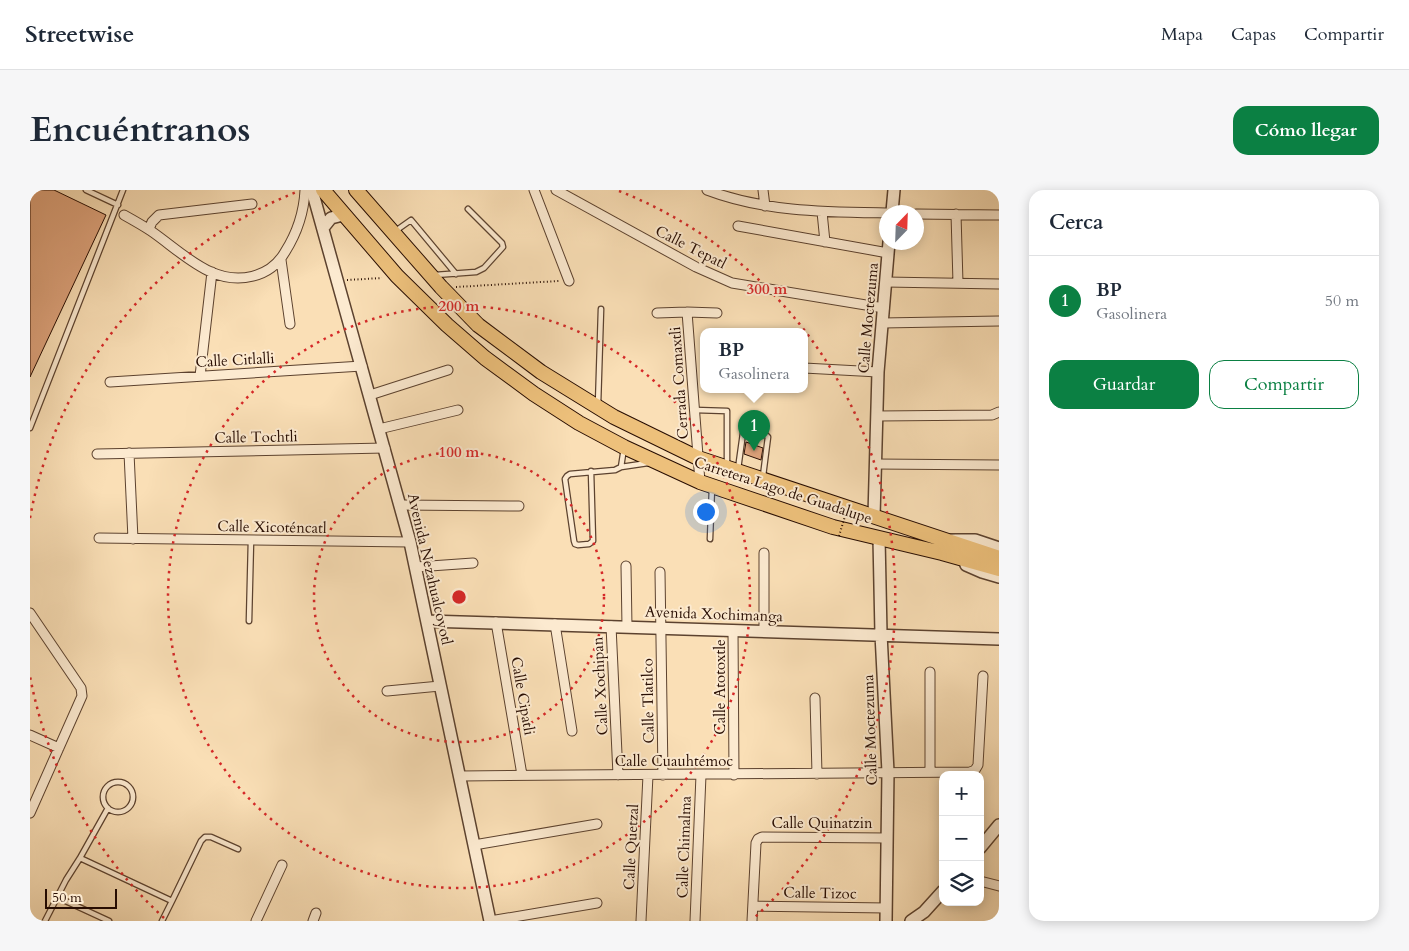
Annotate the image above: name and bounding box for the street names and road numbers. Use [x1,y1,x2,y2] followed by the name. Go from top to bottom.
[652,221,730,274] street label: Calle Tepatl
[853,261,883,374] street label: Calle Moctezuma
[665,326,693,440] street label: Cerrada Comaxtli
[195,348,275,372] street label: Calle Citlalli
[214,426,298,448] street label: Calle Tochtli
[691,452,875,528] street label: Carretera Lago de Guadalupe
[403,491,457,647] street label: Avenida Nezahualcoyotl
[217,516,327,538] street label: Calle Xicoténcatl
[645,602,784,626] street label: Avenida Xochimanga
[587,636,613,736] street label: Calle Xochipan
[710,639,730,735] street label: Calle Atotoxtle
[506,655,540,737] street label: Calle Cipatli
[637,658,659,744] street label: Calle Tlatilco
[858,674,882,786] street label: Calle Moctezuma
[615,751,733,771] street label: Calle Cuauhtémoc
[672,795,696,899] street label: Calle Chimalma
[619,803,643,891] street label: Calle Quetzal
[771,813,873,833] street label: Calle Quinatzin
[783,882,857,904] street label: Calle Tizoc

